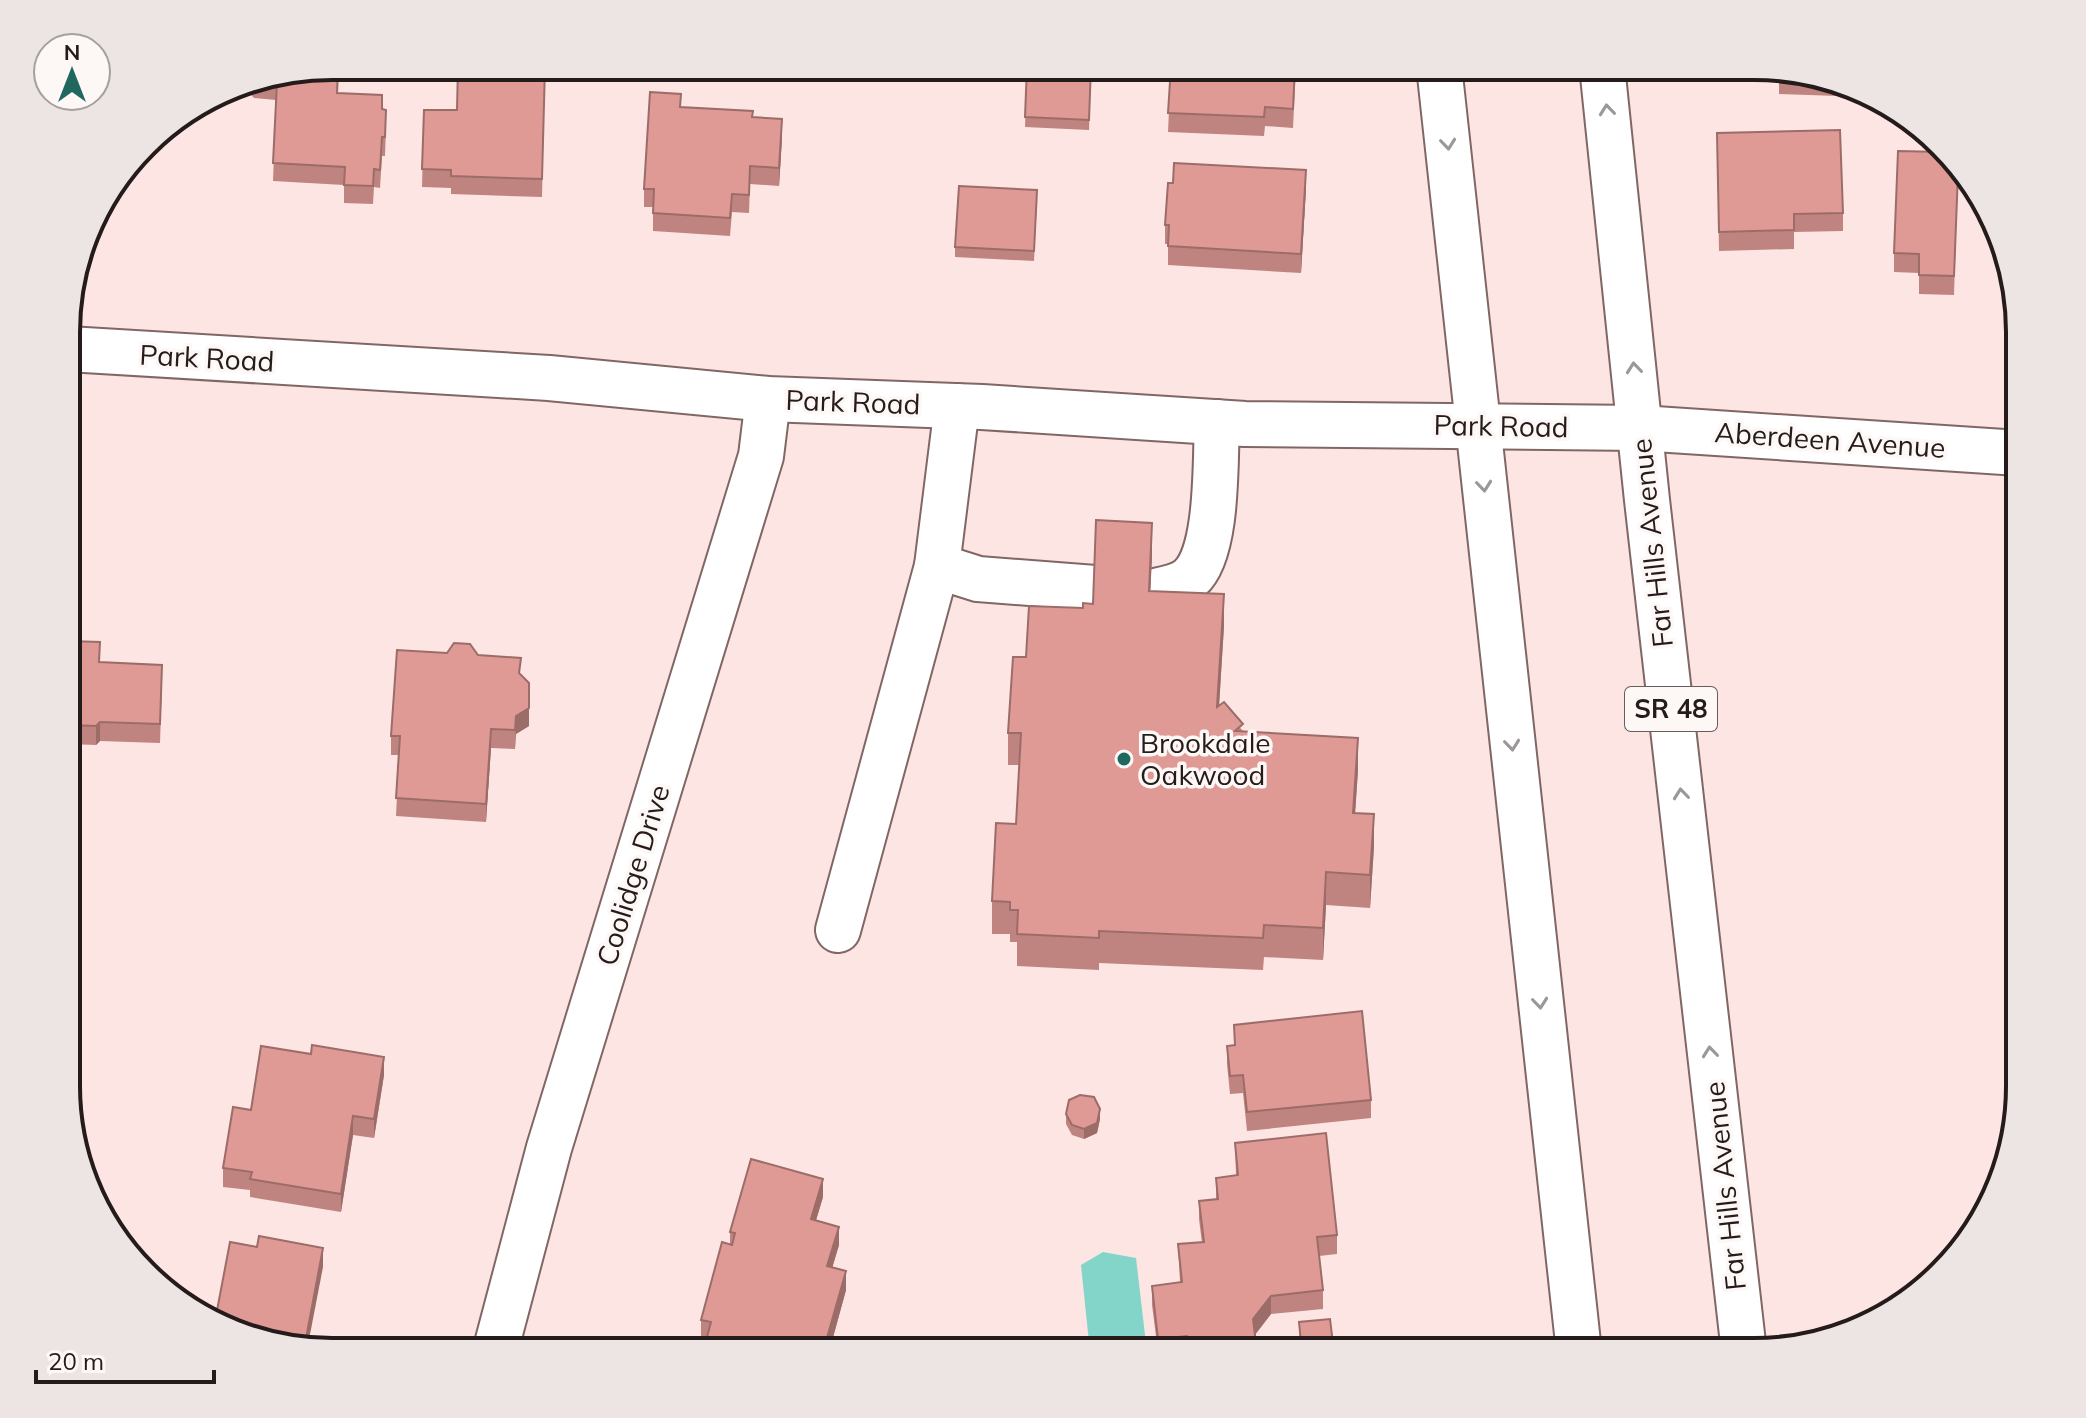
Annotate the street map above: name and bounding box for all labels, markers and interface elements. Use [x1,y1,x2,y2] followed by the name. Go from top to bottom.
[32,32,112,112] north arrow
[64,38,80,66] text: N
[1598,103,1615,116] one-way arrow
[1439,138,1456,151] one-way arrow
[139,336,275,379] street label: Park Road
[1625,361,1642,374] one-way arrow
[785,382,921,421] street label: Park Road
[1433,407,1569,444] street label: Park Road
[1714,414,1947,465] street label: Aberdeen Avenue
[1623,437,1680,649] street label: Far Hills Avenue
[1475,480,1492,493] one-way arrow
[1625,687,1717,731] road number: SR 48
[1140,725,1271,792] place label: Brookdale Oakwood
[1503,738,1520,751] one-way arrow
[1115,750,1133,768] marker: Brookdale Oakwood
[588,780,677,970] street label: Coolidge Drive
[1672,787,1689,800] one-way arrow
[1532,997,1549,1010] one-way arrow
[1701,1045,1718,1058] one-way arrow
[1696,1080,1753,1292] street label: Far Hills Avenue
[36,1334,214,1384] scale bar
[48,1346,104,1376] text: 20 m

